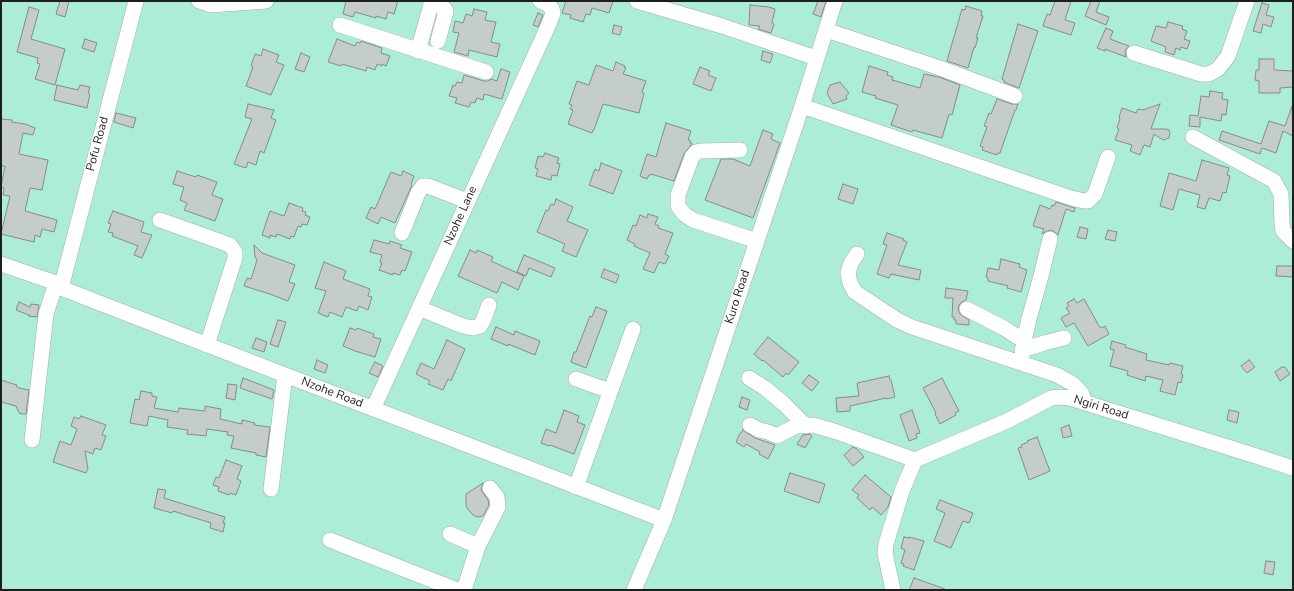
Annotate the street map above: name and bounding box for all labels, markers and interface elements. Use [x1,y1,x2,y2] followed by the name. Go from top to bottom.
[84,115,112,173] street label: Pofu Road
[442,184,480,248] street label: Nzohe Lane
[722,268,754,326] street label: Kuro Road
[299,375,365,411] street label: Nzohe Road
[1072,393,1130,423] street label: Ngiri Road

